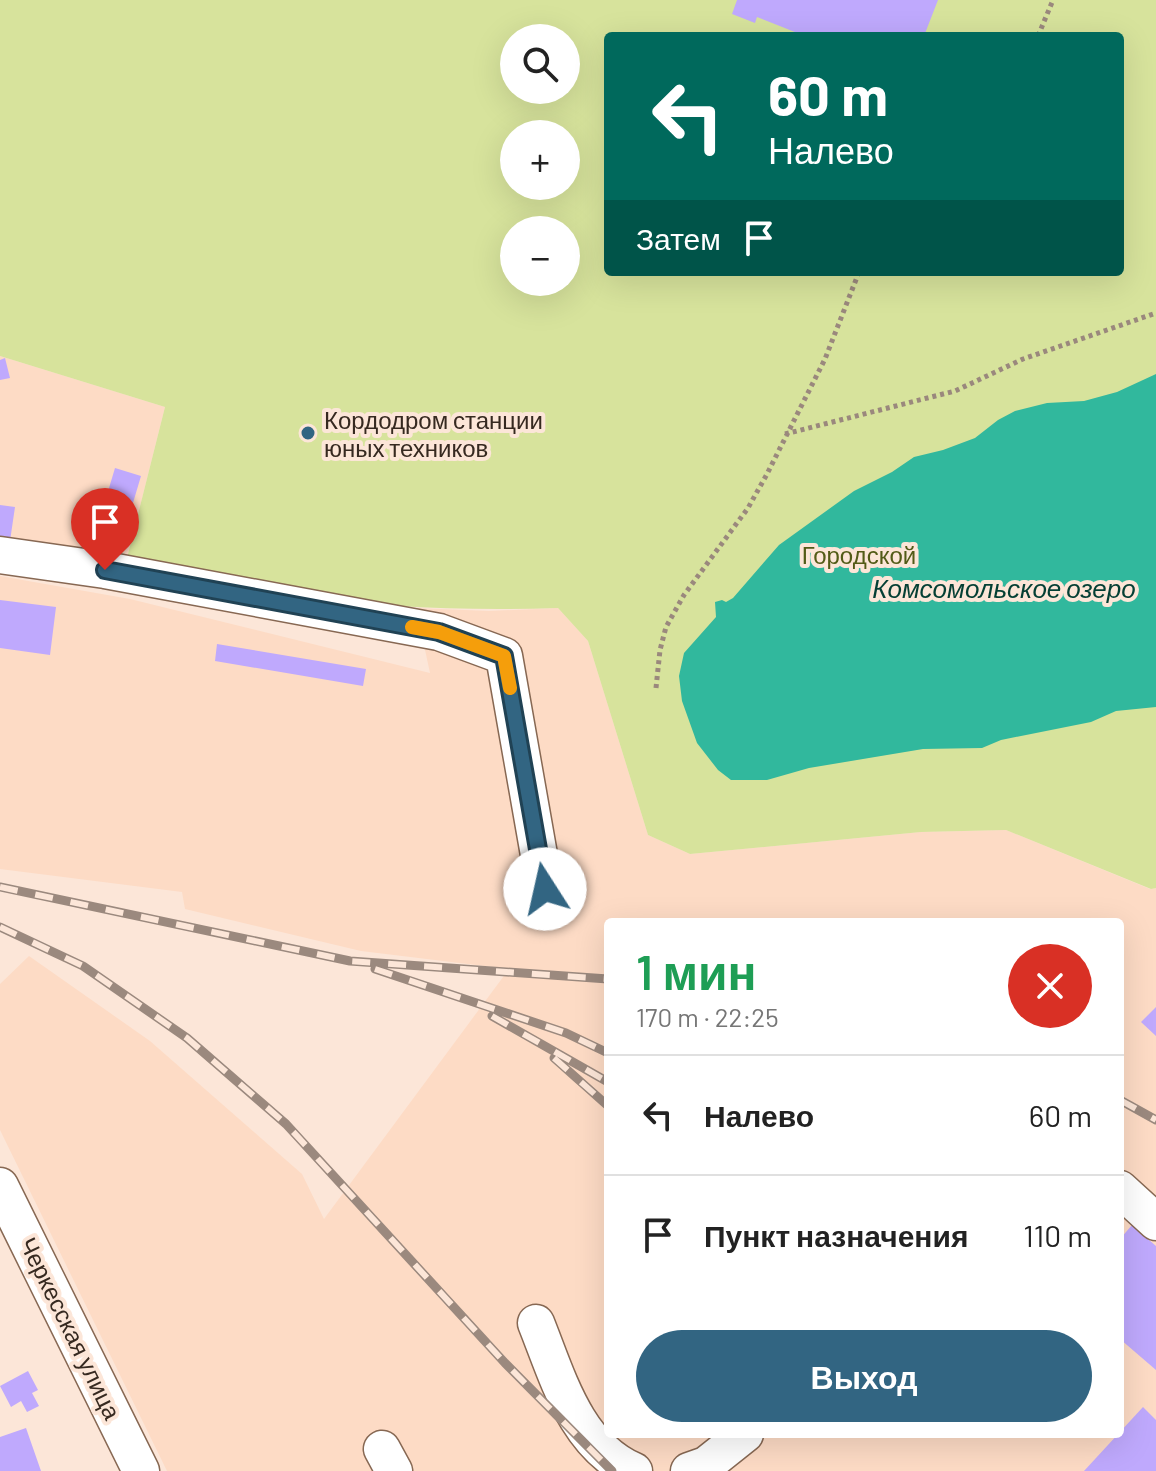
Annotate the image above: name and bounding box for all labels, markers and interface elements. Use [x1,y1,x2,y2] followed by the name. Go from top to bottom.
[500,24,580,296] map controls
[500,24,580,104] button: search
[768,60,888,127] text: 60 m
[636,64,740,168] icon: left
[500,120,580,200] button: +
[768,128,894,171] text: Налево
[500,216,580,296] button: −
[737,216,781,260] icon: arrive
[636,220,721,256] text: Затем
[324,405,543,462] place label: Кордодром станции юных техников
[299,424,317,442] marker: Кордодром станции юных техников
[71,488,139,570] pin
[83,500,127,544] icon: arrive
[802,540,916,569] park label: Городской
[872,572,1136,603] water label: Комсомольское озеро
[503,847,587,931] position arrow
[636,942,757,1000] text: 1 мин
[1008,944,1092,1028] button: close
[636,1001,779,1032] text: 170 m · 22:25
[636,1093,680,1137] icon: left
[704,1097,814,1133] text: Налево
[1029,1097,1092,1133] text: 60 m
[636,1213,680,1257] icon: arrive
[704,1217,968,1253] text: Пункт назначения
[1023,1217,1092,1253] text: 110 m
[14,1232,128,1424] street label: Черкесская улица
[636,1330,1092,1422] button: Выход

